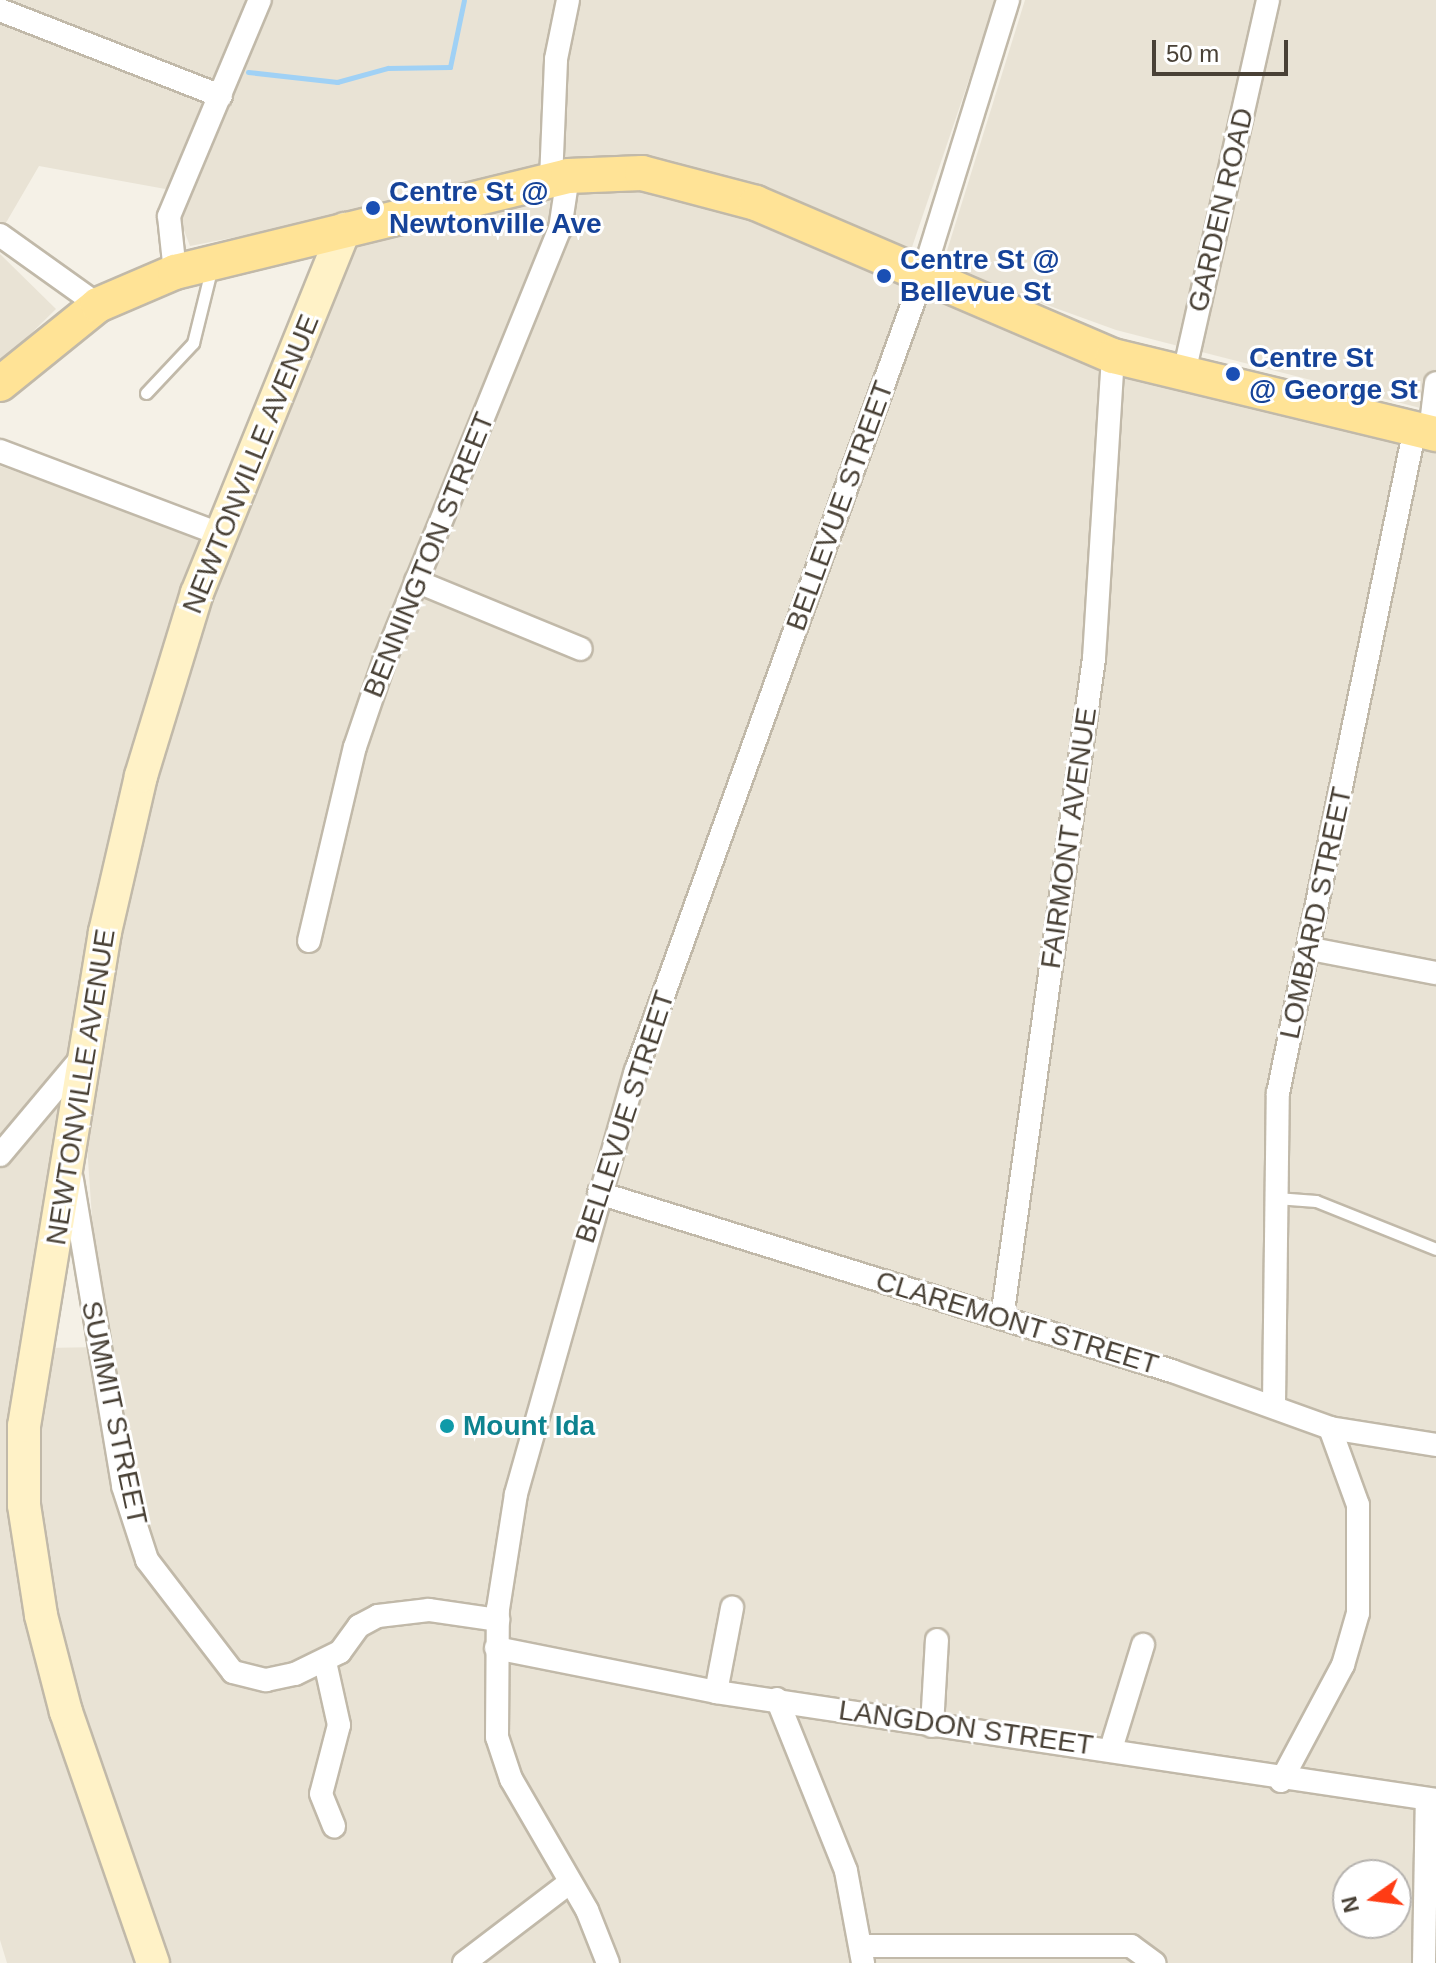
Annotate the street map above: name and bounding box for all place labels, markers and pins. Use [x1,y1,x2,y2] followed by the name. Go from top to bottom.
[389,175,603,241] place label: Centre St @ Newtonville Ave
[364,199,382,217] marker: Centre St @ Newtonville Ave
[900,243,1060,309] place label: Centre St @ Bellevue St
[875,267,893,285] marker: Centre St @ Bellevue St
[1249,341,1418,407] place label: Centre St @ George St
[1224,365,1242,383] marker: Centre St @ George St
[463,1409,595,1443] place label: Mount Ida
[438,1417,456,1435] marker: Mount Ida

